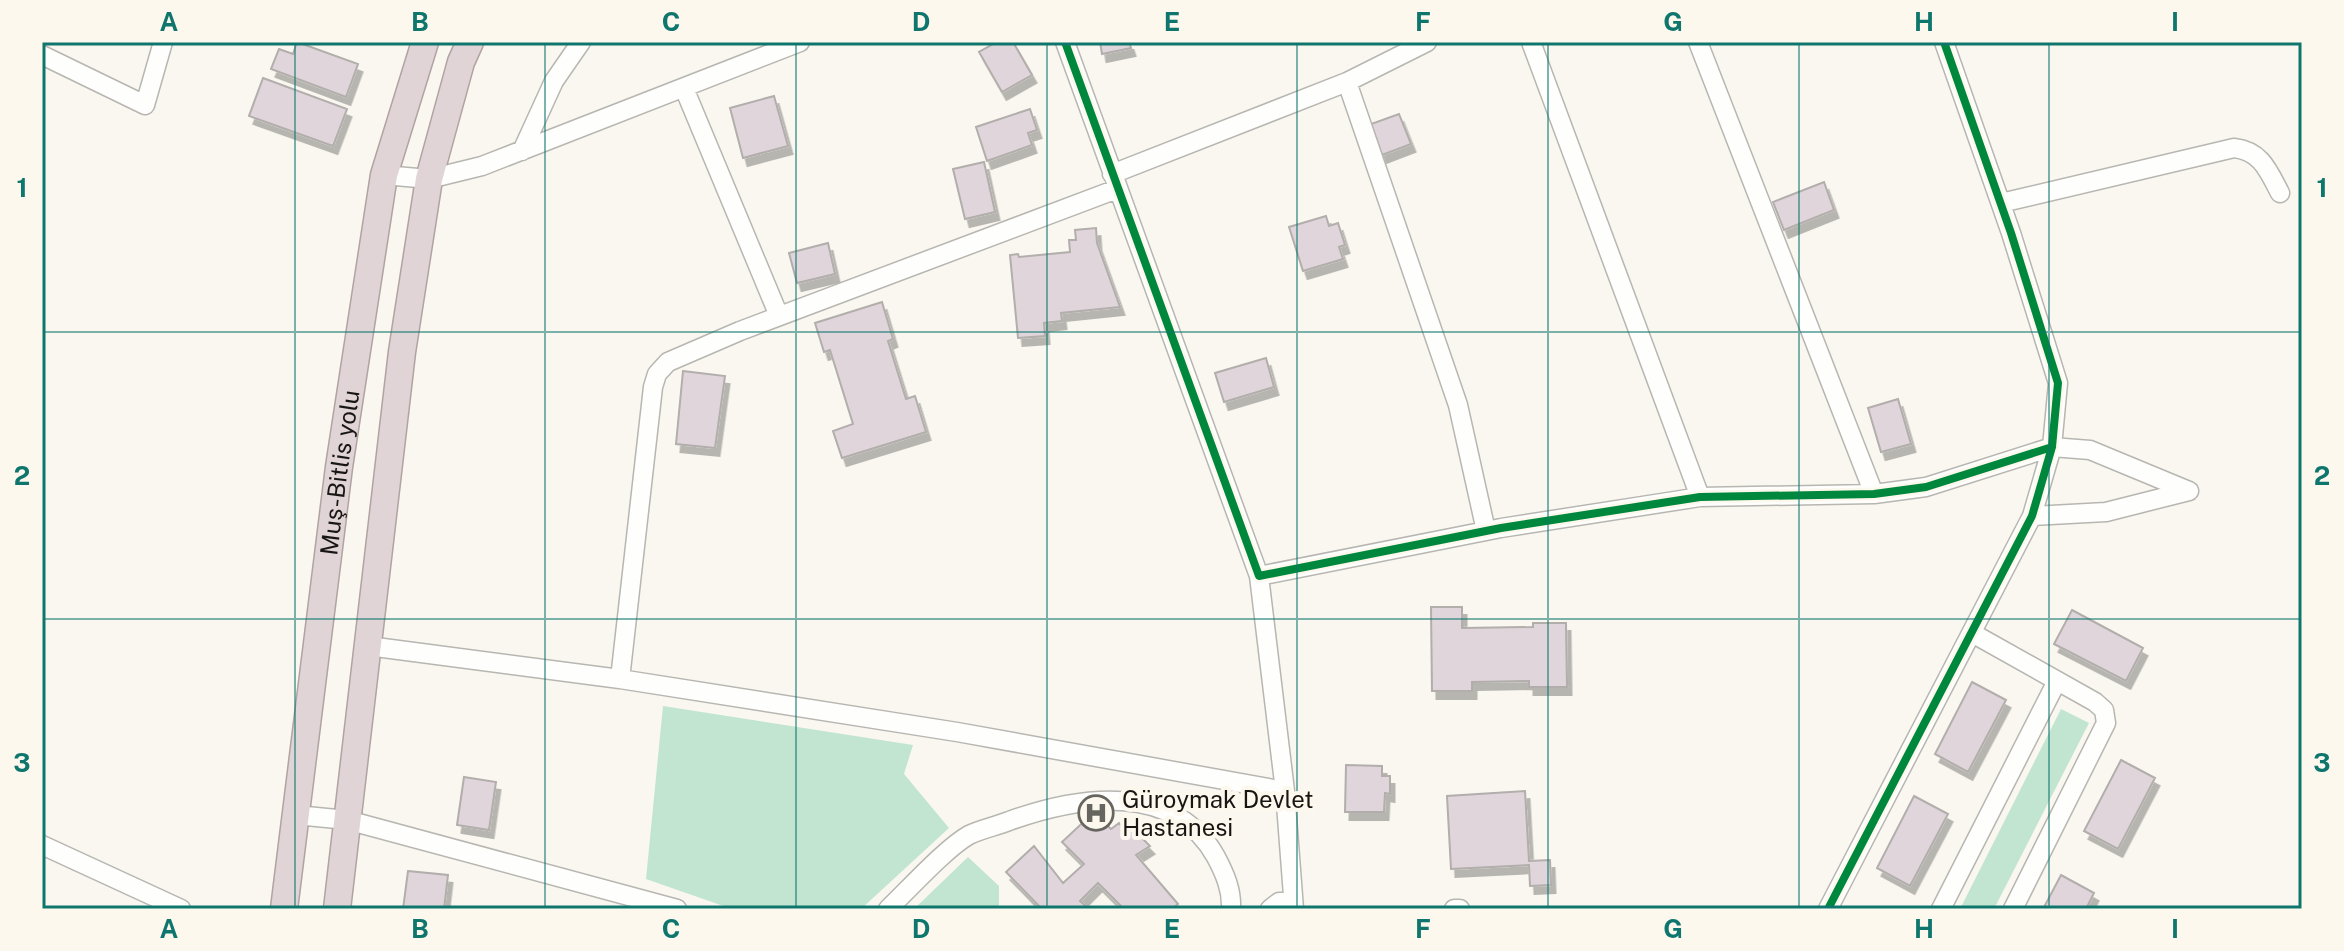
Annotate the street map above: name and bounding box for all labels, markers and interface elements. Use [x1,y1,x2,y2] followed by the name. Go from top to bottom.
[160,6,179,37] text: A
[411,6,429,37] text: B
[662,6,680,37] text: C
[912,6,930,37] text: D
[1164,6,1180,37] text: E
[1415,6,1431,37] text: F
[1663,6,1683,37] text: G
[1914,6,1934,37] text: H
[2171,6,2179,37] text: I
[16,172,28,203] text: 1
[2316,172,2328,203] text: 1
[314,388,365,557] street label: Muş-Bitlis yolu
[14,460,30,491] text: 2
[2314,460,2330,491] text: 2
[13,747,31,778] text: 3
[2313,747,2331,778] text: 3
[1122,785,1314,841] place label: Güroymak Devlet Hastanesi
[1077,794,1115,832] hospital icon: Güroymak Devlet Hastanesi
[160,913,179,944] text: A
[411,913,429,944] text: B
[662,913,680,944] text: C
[912,913,930,944] text: D
[1164,913,1180,944] text: E
[1415,913,1431,944] text: F
[1663,913,1683,944] text: G
[1914,913,1934,944] text: H
[2171,913,2179,944] text: I

